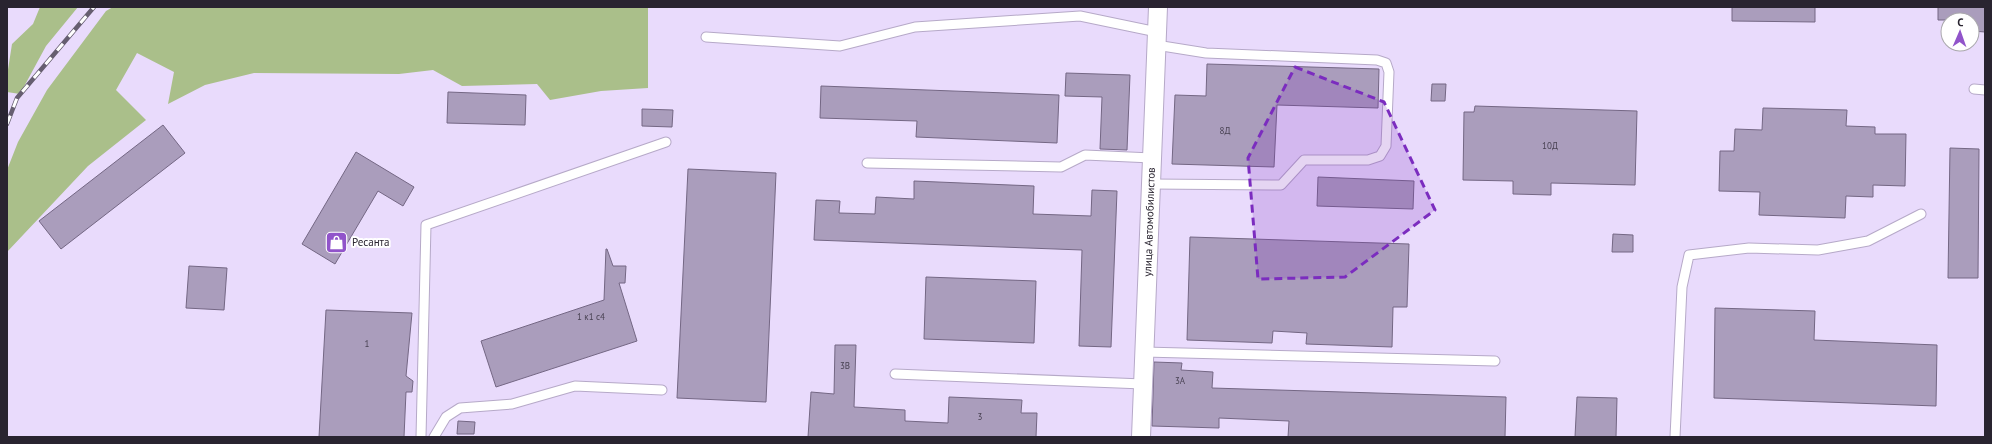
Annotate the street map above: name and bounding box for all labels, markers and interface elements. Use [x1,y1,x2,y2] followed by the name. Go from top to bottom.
[1940,12,1980,52] north arrow
[1957,15,1964,29] text: С
[1220,125,1230,136] house number: 8Д
[1542,140,1558,151] house number: 10Д
[1140,167,1158,277] street label: улица Автомобилистов
[323,229,349,255] shop icon: Ресанта
[352,235,389,249] place label: Ресанта
[577,311,605,322] house number: 1 к1 с4
[365,338,370,349] house number: 1
[840,360,850,371] house number: 3В
[1175,375,1186,386] house number: 3А
[978,411,983,422] house number: 3

